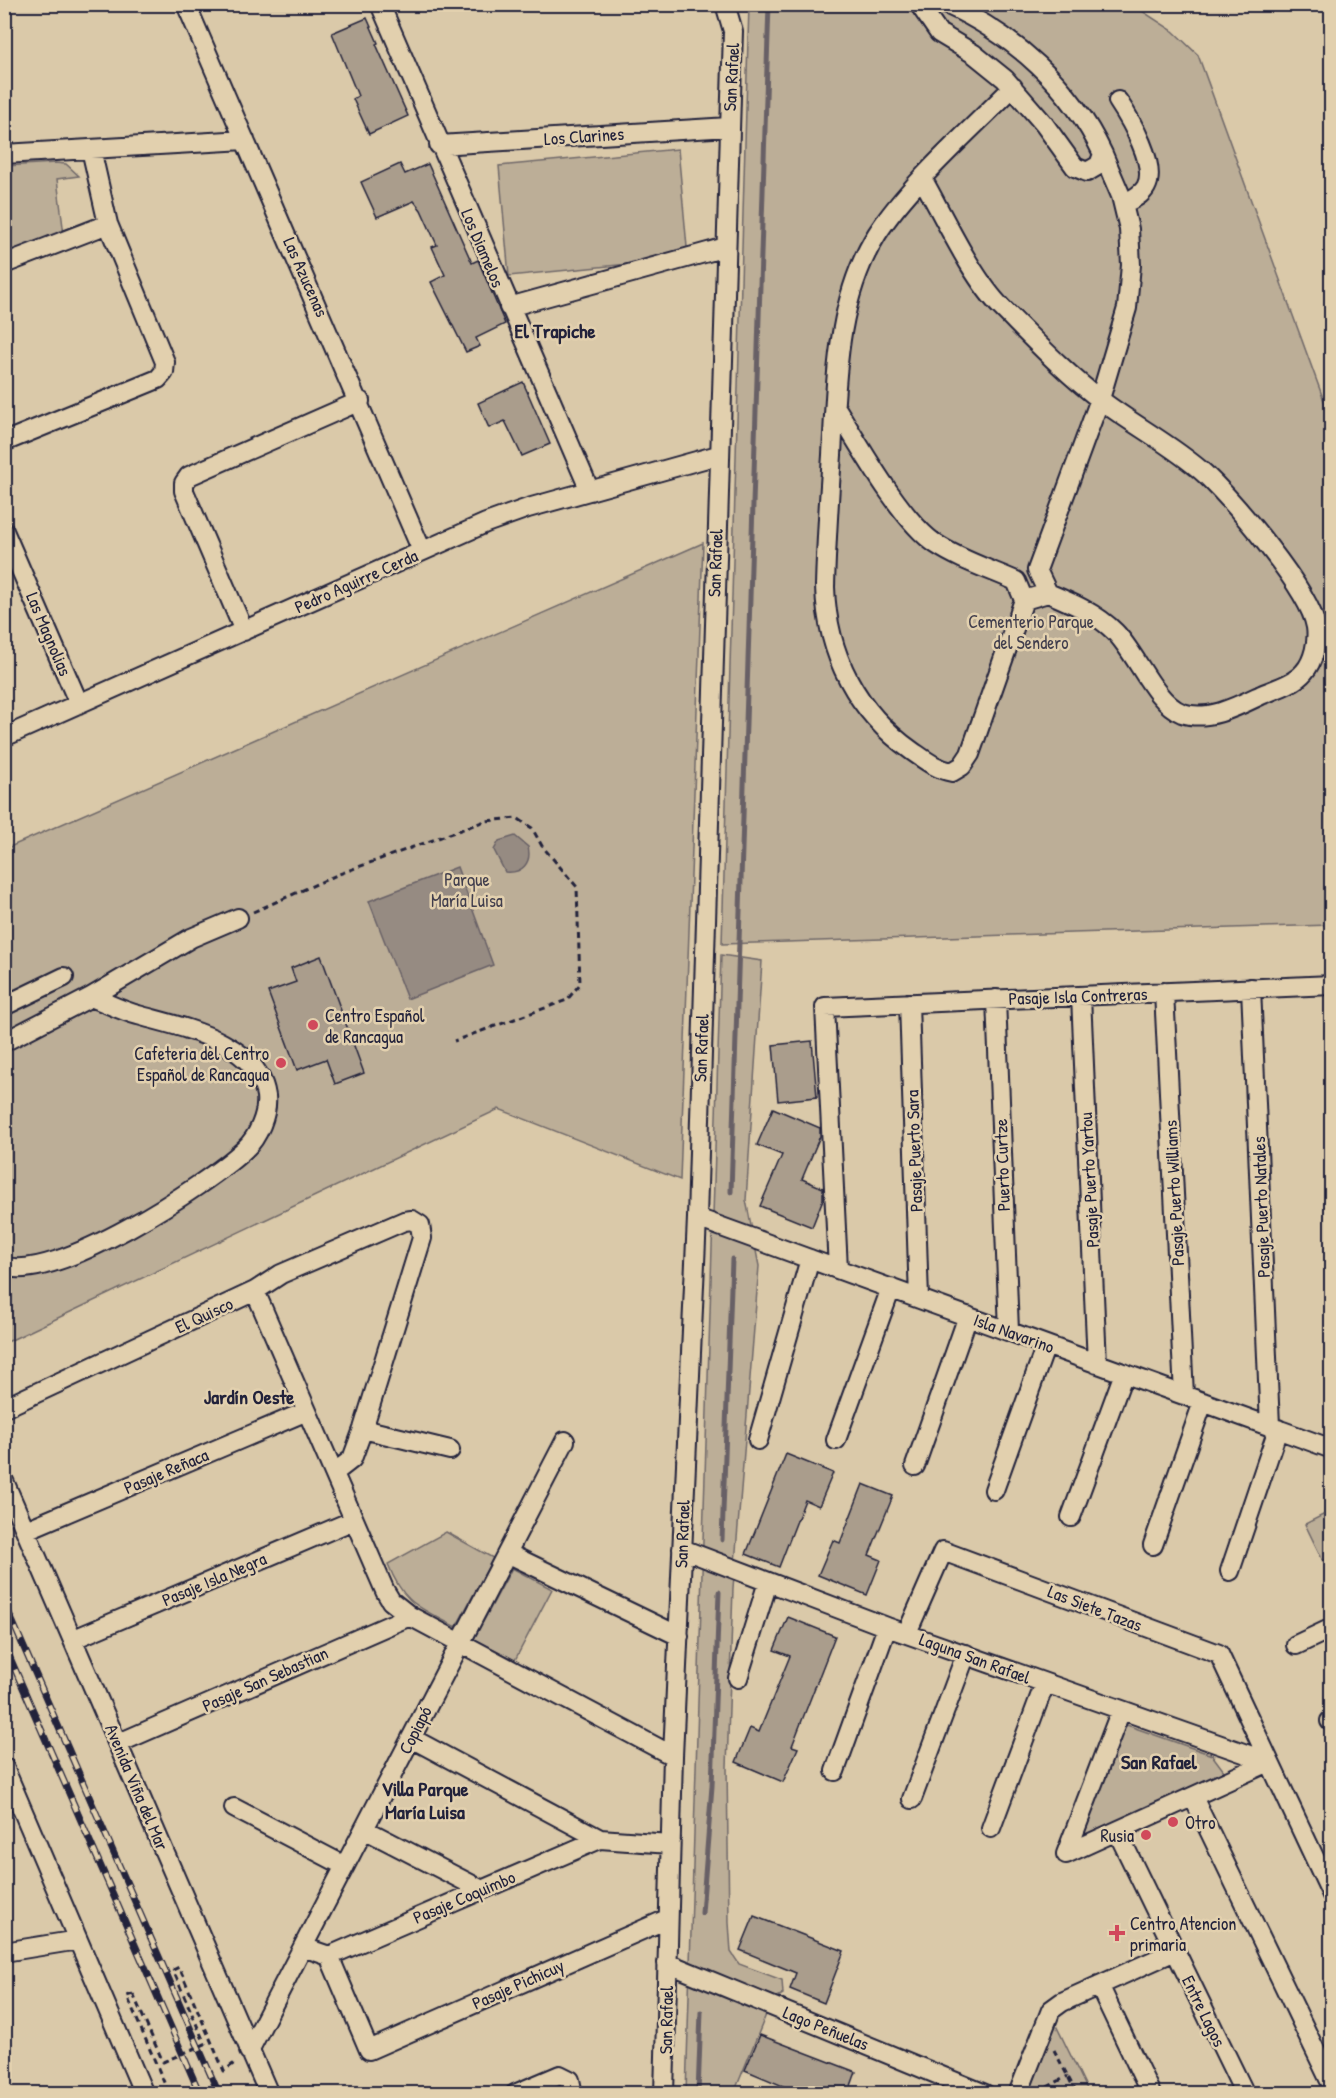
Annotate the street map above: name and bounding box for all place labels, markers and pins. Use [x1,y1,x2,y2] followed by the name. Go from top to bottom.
[325,1003,425,1049] place label: Centro Español de Rancagua
[306,1018,320,1032] marker: Centro Español de Rancagua
[134,1041,269,1087] place label: Cafeteria del Centro Español de Rancagua
[274,1056,288,1070] marker: Cafeteria del Centro Español de Rancagua
[1185,1810,1215,1835] place label: Otro
[1166,1815,1180,1829] marker: Otro
[1101,1823,1134,1848] place label: Rusia
[1139,1828,1153,1842] marker: Rusia
[1130,1911,1236,1957] place label: Centro Atencion primaria
[1108,1924,1126,1942] marker: Centro Atencion primaria

